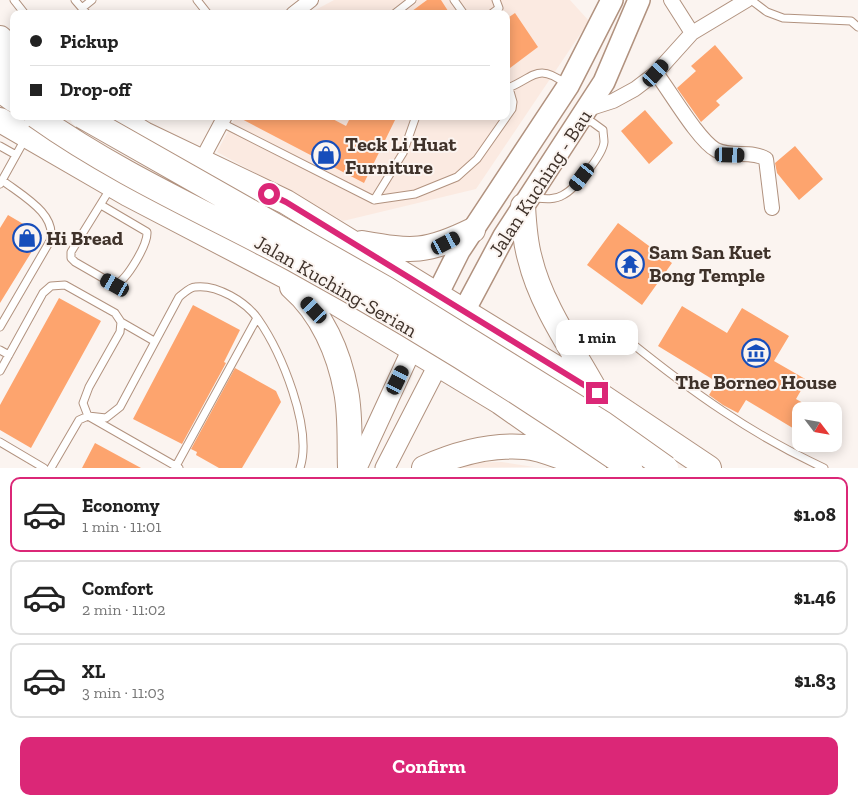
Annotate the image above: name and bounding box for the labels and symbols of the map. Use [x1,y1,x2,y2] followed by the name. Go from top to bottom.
[640,57,671,89] car
[483,105,597,261] street label: Jalan Kuching - Bau
[345,132,458,179] place label: Teck Li Huat Furniture
[311,140,341,170] shop icon: Teck Li Huat Furniture
[714,147,745,163] car
[566,161,597,193] car
[258,183,280,205] route start
[12,223,42,253] shop icon: Hi Bread
[46,226,124,250] place label: Hi Bread
[251,230,422,343] street label: Jalan Kuching-Serian
[429,230,462,256] car
[649,240,772,287] place label: Sam San Kuet Bong Temple
[615,249,645,279] temple icon: Sam San Kuet Bong Temple
[98,271,131,299] car
[298,294,329,326] car
[556,320,638,356] callout: 1 min
[741,338,771,368] museum icon: The Borneo House
[384,363,411,397] car
[675,370,837,394] place label: The Borneo House
[586,382,608,404] route end
[792,402,842,452] north arrow

